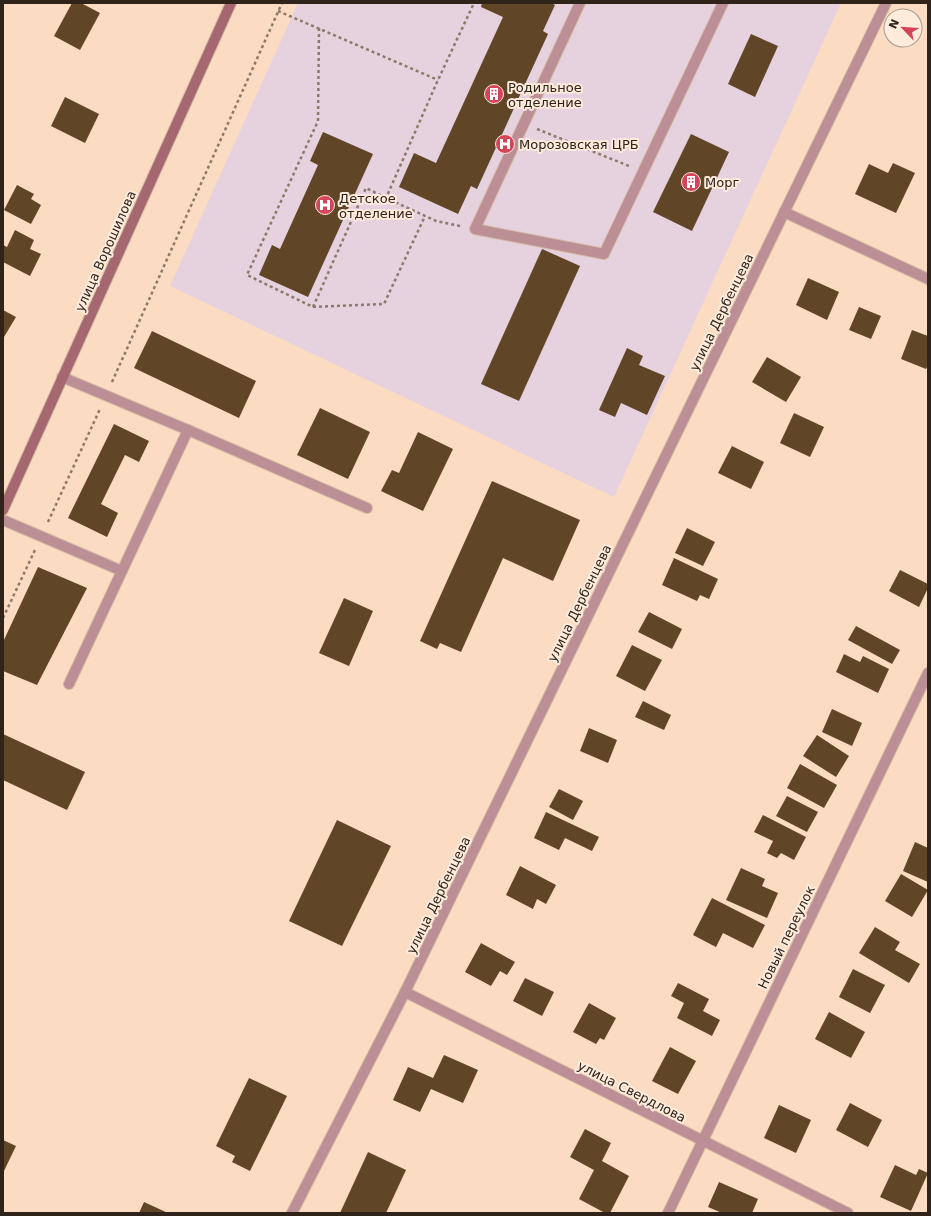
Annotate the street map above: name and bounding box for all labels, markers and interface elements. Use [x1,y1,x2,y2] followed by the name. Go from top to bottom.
[883,8,923,48] north arrow
[887,17,902,31] text: N
[508,80,582,110] place label: Родильное отделение
[483,83,505,105] building icon: Родильное отделение
[494,133,516,155] hospital icon: Морозовская ЦРБ
[519,137,639,152] place label: Морозовская ЦРБ
[680,171,702,193] building icon: Морг
[705,175,739,190] place label: Морг
[72,188,139,314] street label: улица Ворошилова
[339,191,413,221] place label: Детское отделение
[314,194,336,216] hospital icon: Детское отделение
[686,251,756,373] street label: улица Дербенцева
[544,542,614,664] street label: улица Дербенцева
[403,834,473,956] street label: улица Дербенцева
[755,883,818,991] street label: Новый переулок
[575,1058,688,1125] street label: улица Свердлова

